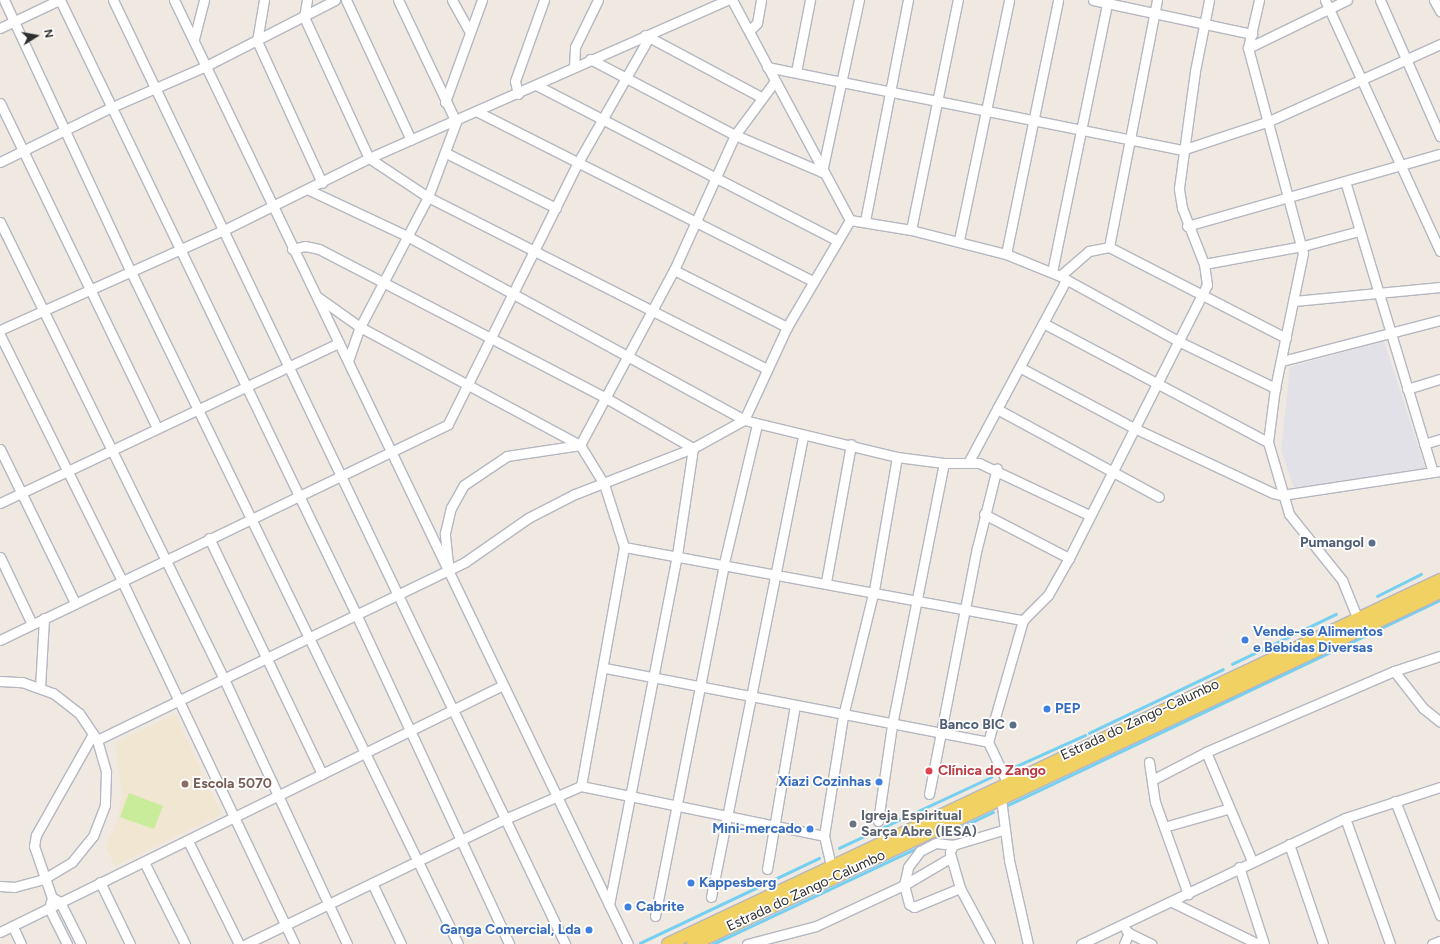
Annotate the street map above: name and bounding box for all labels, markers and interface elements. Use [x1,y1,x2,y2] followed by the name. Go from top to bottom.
[16,16,56,56] north arrow
[41,28,55,39] text: N
[1300,535,1364,551] place label: Pumangol
[1367,538,1377,548] marker: Pumangol
[1253,624,1383,656] place label: Vende-se Alimentos e Bebidas Diversas
[1240,635,1250,645] marker: Vende-se Alimentos e Bebidas Diversas
[1058,676,1222,764] street label: Estrada do Zango-Calumbo
[1055,701,1080,717] place label: PEP
[1042,704,1052,714] marker: PEP
[939,717,1005,733] place label: Banco BIC
[1008,720,1018,730] marker: Banco BIC
[938,763,1046,779] place label: Clínica do Zango
[923,765,935,777] marker: Clínica do Zango
[778,774,871,790] place label: Xiazi Cozinhas
[193,776,272,792] place label: Escola 5070
[874,777,884,787] marker: Xiazi Cozinhas
[180,779,190,789] marker: Escola 5070
[861,808,977,840] place label: Igreja Espiritual Sarça Abre (IESA)
[848,819,858,829] marker: Igreja Espiritual Sarça Abre (IESA)
[712,821,802,837] place label: Mini-mercado
[805,824,815,834] marker: Mini-mercado
[724,847,888,935] street label: Estrada do Zango-Calumbo
[699,875,776,891] place label: Kappesberg
[686,878,696,888] marker: Kappesberg
[636,899,684,915] place label: Cabrite
[623,902,633,912] marker: Cabrite
[440,922,581,938] place label: Ganga Comercial, Lda
[584,925,594,935] marker: Ganga Comercial, Lda

